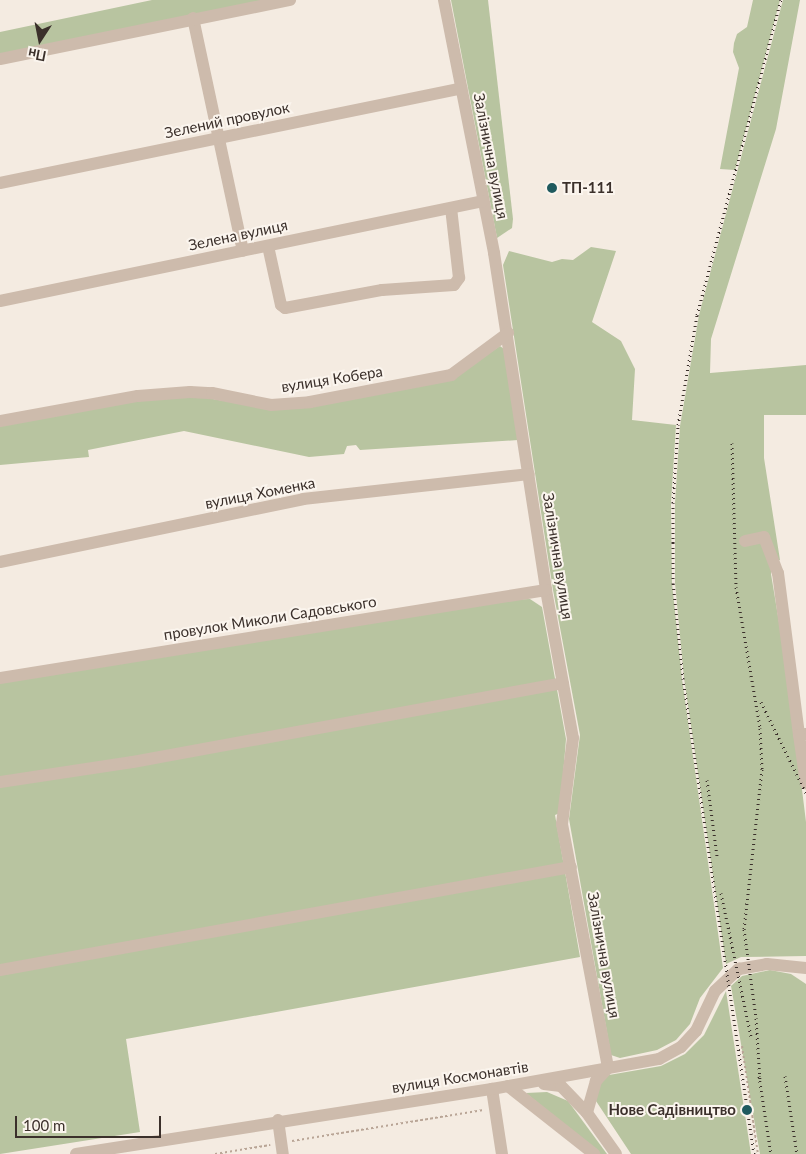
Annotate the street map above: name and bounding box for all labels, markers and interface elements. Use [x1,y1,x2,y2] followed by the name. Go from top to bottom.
[15,15,65,65] north arrow
[26,45,48,65] text: Пн
[470,92,512,220] street label: Залізнична вулиця
[163,98,291,142] street label: Зелений провулок
[562,179,614,197] place label: ТП-111
[546,182,558,194] marker: ТП-111
[187,216,289,254] street label: Зелена вулиця
[280,362,384,396] street label: вулиця Кобера
[203,473,317,513] street label: вулиця Хоменка
[539,491,577,621] street label: Залізнична вулиця
[162,592,378,644] street label: провулок Миколи Садовського
[584,891,624,1019] street label: Залізнична вулиця
[390,1057,530,1097] street label: вулиця Космонавтів
[608,1101,736,1119] place label: Нове Садівництво
[740,1103,754,1117] marker: Нове Садівництво
[18,1106,164,1138] scale bar
[23,1116,65,1134] text: 100 m

